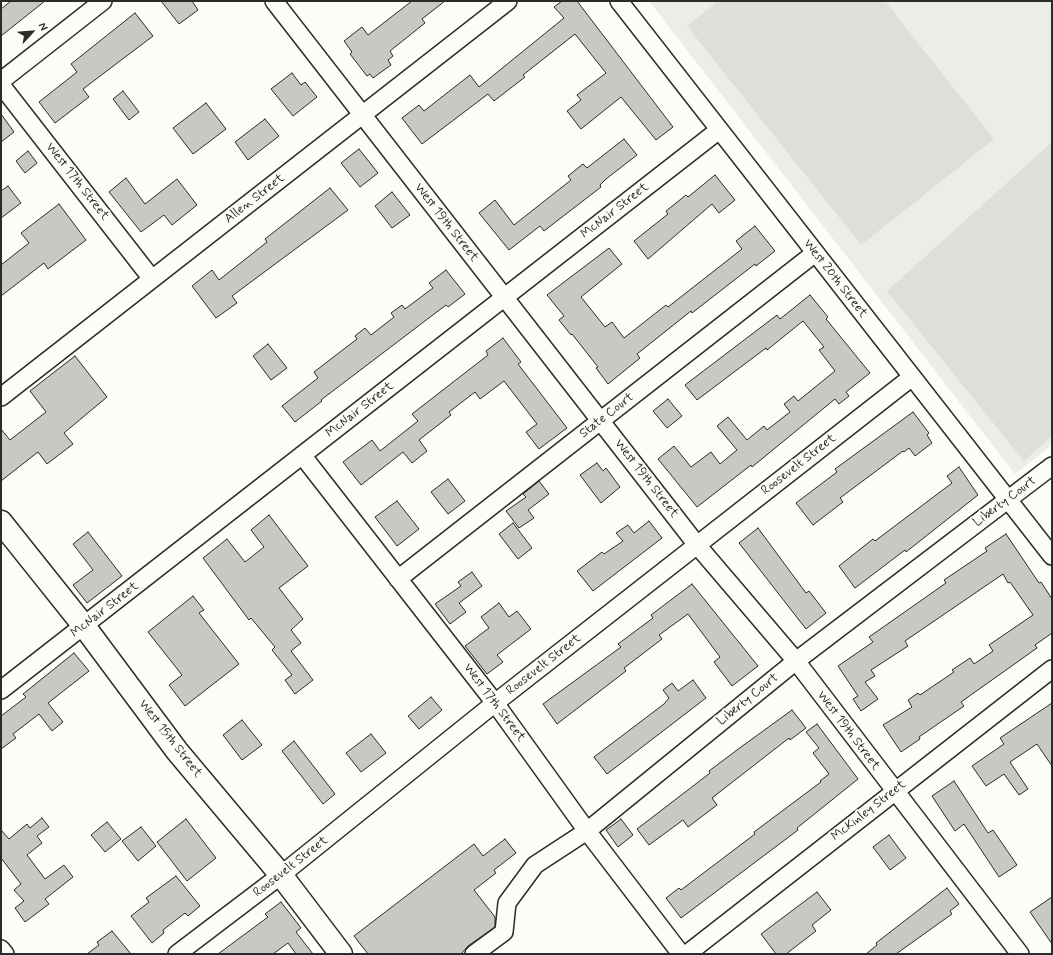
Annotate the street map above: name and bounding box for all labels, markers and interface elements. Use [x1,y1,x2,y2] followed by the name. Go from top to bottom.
[12,12,52,52] north arrow
[35,20,51,33] text: N
[42,140,112,224] street label: West 17th Street
[222,171,288,227] street label: Allen Street
[578,180,652,242] street label: McNair Street
[410,181,482,265] street label: West 19th Street
[799,237,871,321] street label: West 20th Street
[323,379,397,441] street label: McNair Street
[577,390,637,442] street label: State Court
[758,431,840,499] street label: Roosevelt Street
[610,437,682,521] street label: West 19th Street
[971,473,1039,531] street label: Liberty Court
[68,579,142,641] street label: McNair Street
[503,631,585,699] street label: Roosevelt Street
[459,661,529,745] street label: West 17th Street
[714,670,782,730] street label: Liberty Court
[813,688,883,774] street label: West 19th Street
[135,697,205,781] street label: West 15th Street
[829,777,909,845] street label: McKinley Street
[250,833,332,901] street label: Roosevelt Street

